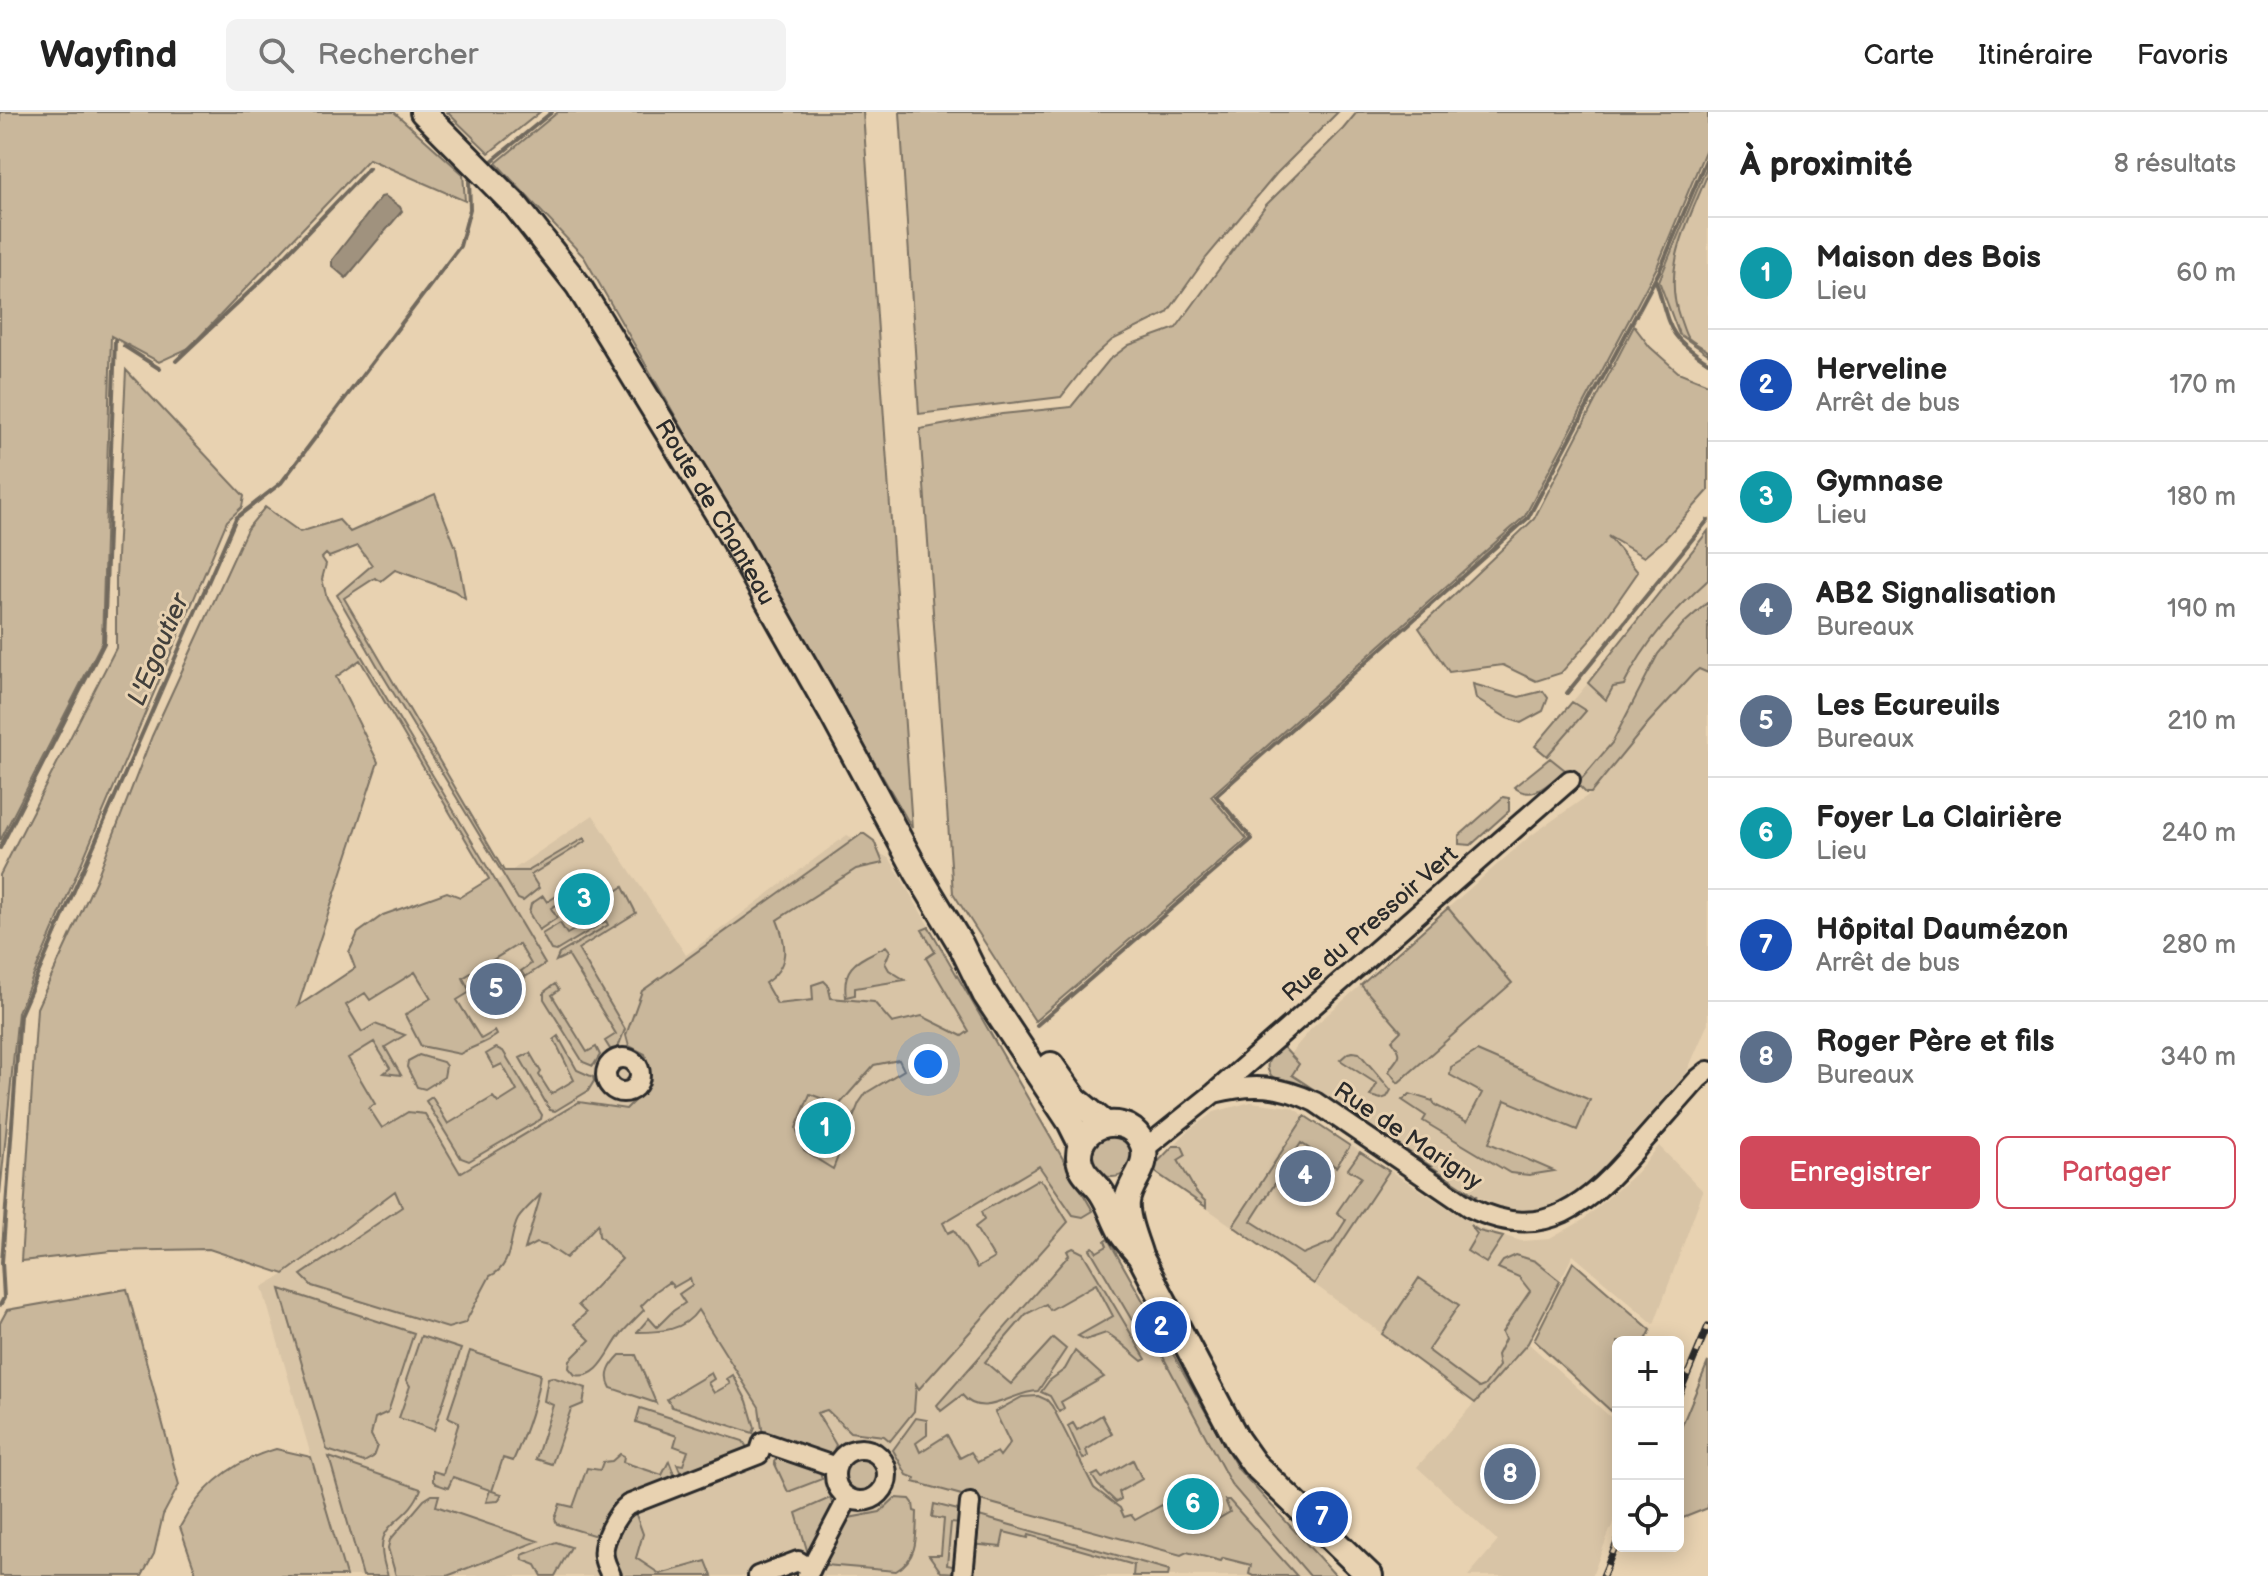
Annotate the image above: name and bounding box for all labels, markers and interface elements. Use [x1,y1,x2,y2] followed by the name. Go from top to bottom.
[226,19,786,91] search box
[40,33,178,78] text: Wayfind
[254,33,298,77] icon: search
[318,37,478,73] text: Rechercher
[1864,39,1934,72] text: Carte
[1978,39,2093,72] text: Itinéraire
[2137,39,2228,72] text: Favoris
[1740,144,1913,185] text: À proximité
[2114,149,2236,180] text: 8 résultats
[1816,240,2041,276] text: Maison des Bois
[1761,258,1771,289] text: 1
[2176,258,2236,289] text: 60 m
[1816,276,1867,307] text: Lieu
[1816,352,1947,388] text: Herveline
[1758,370,1774,401] text: 2
[2169,370,2236,401] text: 170 m
[1816,388,1960,419] text: Arrêt de bus
[649,414,782,610] street label: Route de Chanteau
[1816,464,1943,500] text: Gymnase
[1758,482,1774,513] text: 3
[2167,482,2236,513] text: 180 m
[1816,500,1867,531] text: Lieu
[1816,576,2056,612] text: AB2 Signalisation
[122,588,197,710] water label: L'Egoutier
[1758,594,1774,625] text: 4
[2167,594,2236,625] text: 190 m
[1816,612,1914,643] text: Bureaux
[1816,688,2000,724] text: Les Ecureuils
[1758,706,1774,737] text: 5
[2167,706,2236,737] text: 210 m
[1816,724,1914,755] text: Bureaux
[1816,800,2062,836] text: Foyer La Clairière
[1758,818,1774,849] text: 6
[2161,818,2236,849] text: 240 m
[1816,836,1867,867] text: Lieu
[1276,839,1464,1008] street label: Rue du Pressoir Vert
[558,869,610,929] pin: 3
[1816,912,2069,948] text: Hôpital Daumézon
[1759,930,1773,961] text: 7
[2162,930,2236,961] text: 280 m
[1816,948,1960,979] text: Arrêt de bus
[470,959,522,1019] pin: 5
[1816,1024,2055,1060] text: Roger Père et fils
[1758,1042,1774,1073] text: 8
[2160,1042,2236,1073] text: 340 m
[908,1044,948,1084] your location
[1816,1060,1914,1091] text: Bureaux
[1328,1076,1488,1196] street label: Rue de Marigny
[799,1098,851,1158] pin: 1
[1740,1136,1980,1209] button: Enregistrer
[1996,1136,2236,1209] button: Partager
[1279,1146,1331,1206] pin: 4
[1135,1297,1187,1357] pin: 2
[1612,1336,1684,1552] map controls
[1612,1336,1684,1408] button: +
[1612,1408,1684,1480] button: −
[1484,1444,1536,1504] pin: 8
[1167,1474,1219,1534] pin: 6
[1612,1480,1684,1552] button: locate
[1296,1487,1348,1547] pin: 7

